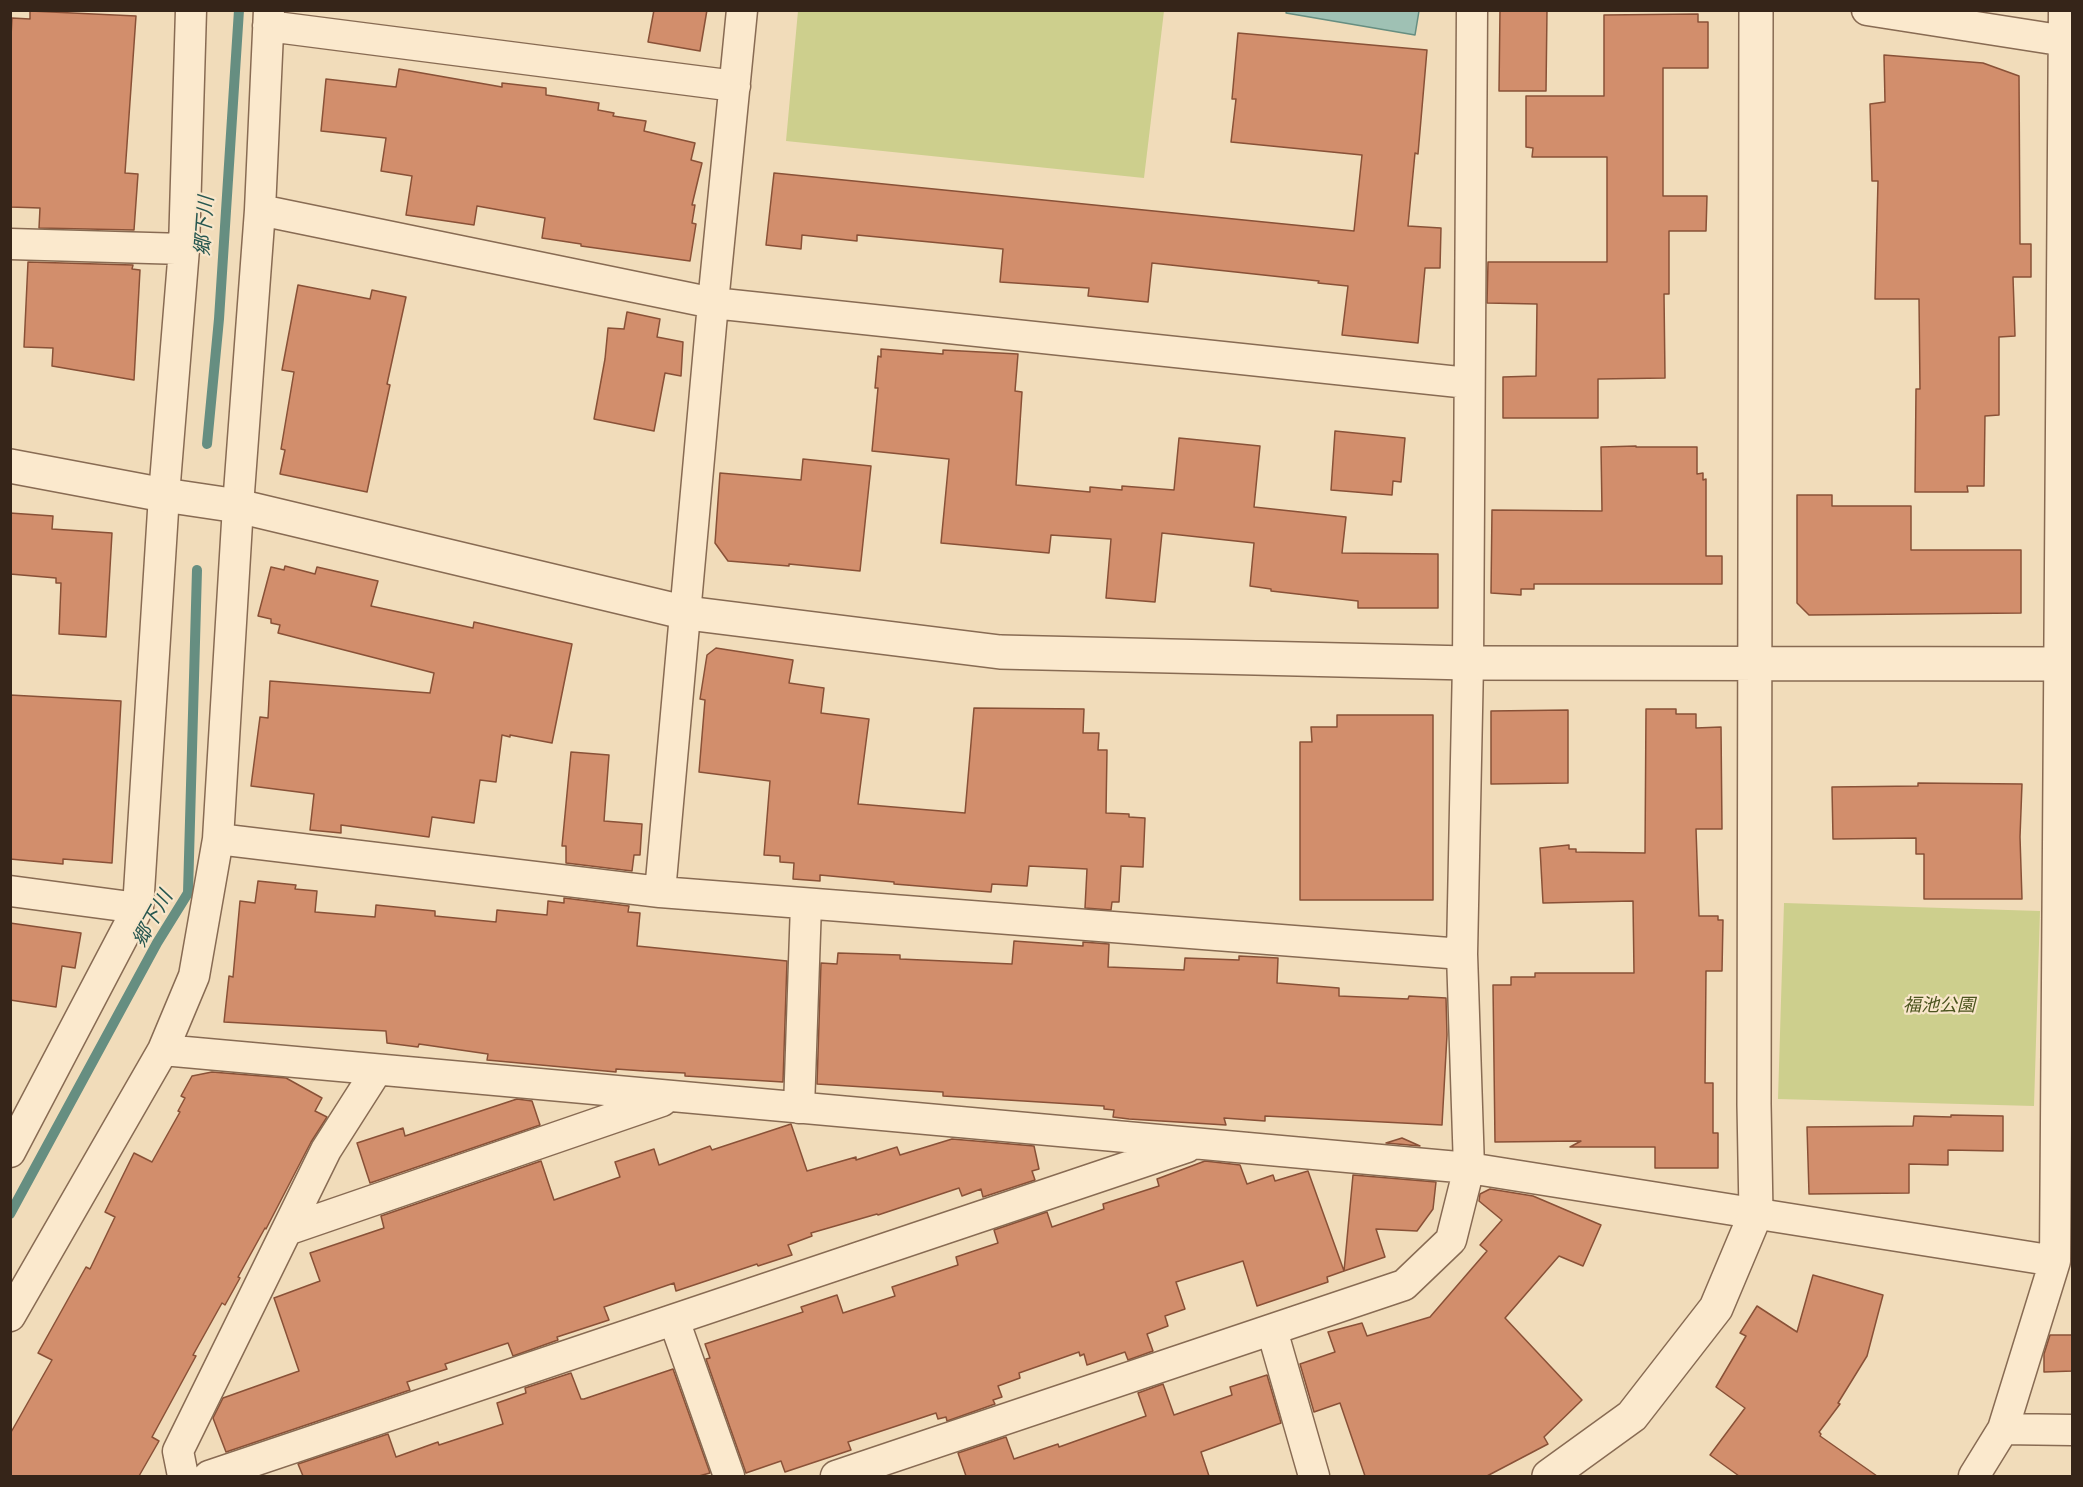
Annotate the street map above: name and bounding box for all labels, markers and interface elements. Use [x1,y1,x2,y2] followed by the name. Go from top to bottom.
[191,195,219,257] water label: 郷下川
[128,887,178,951] water label: 郷下川
[1903,995,1975,1017] park label: 福池公園

